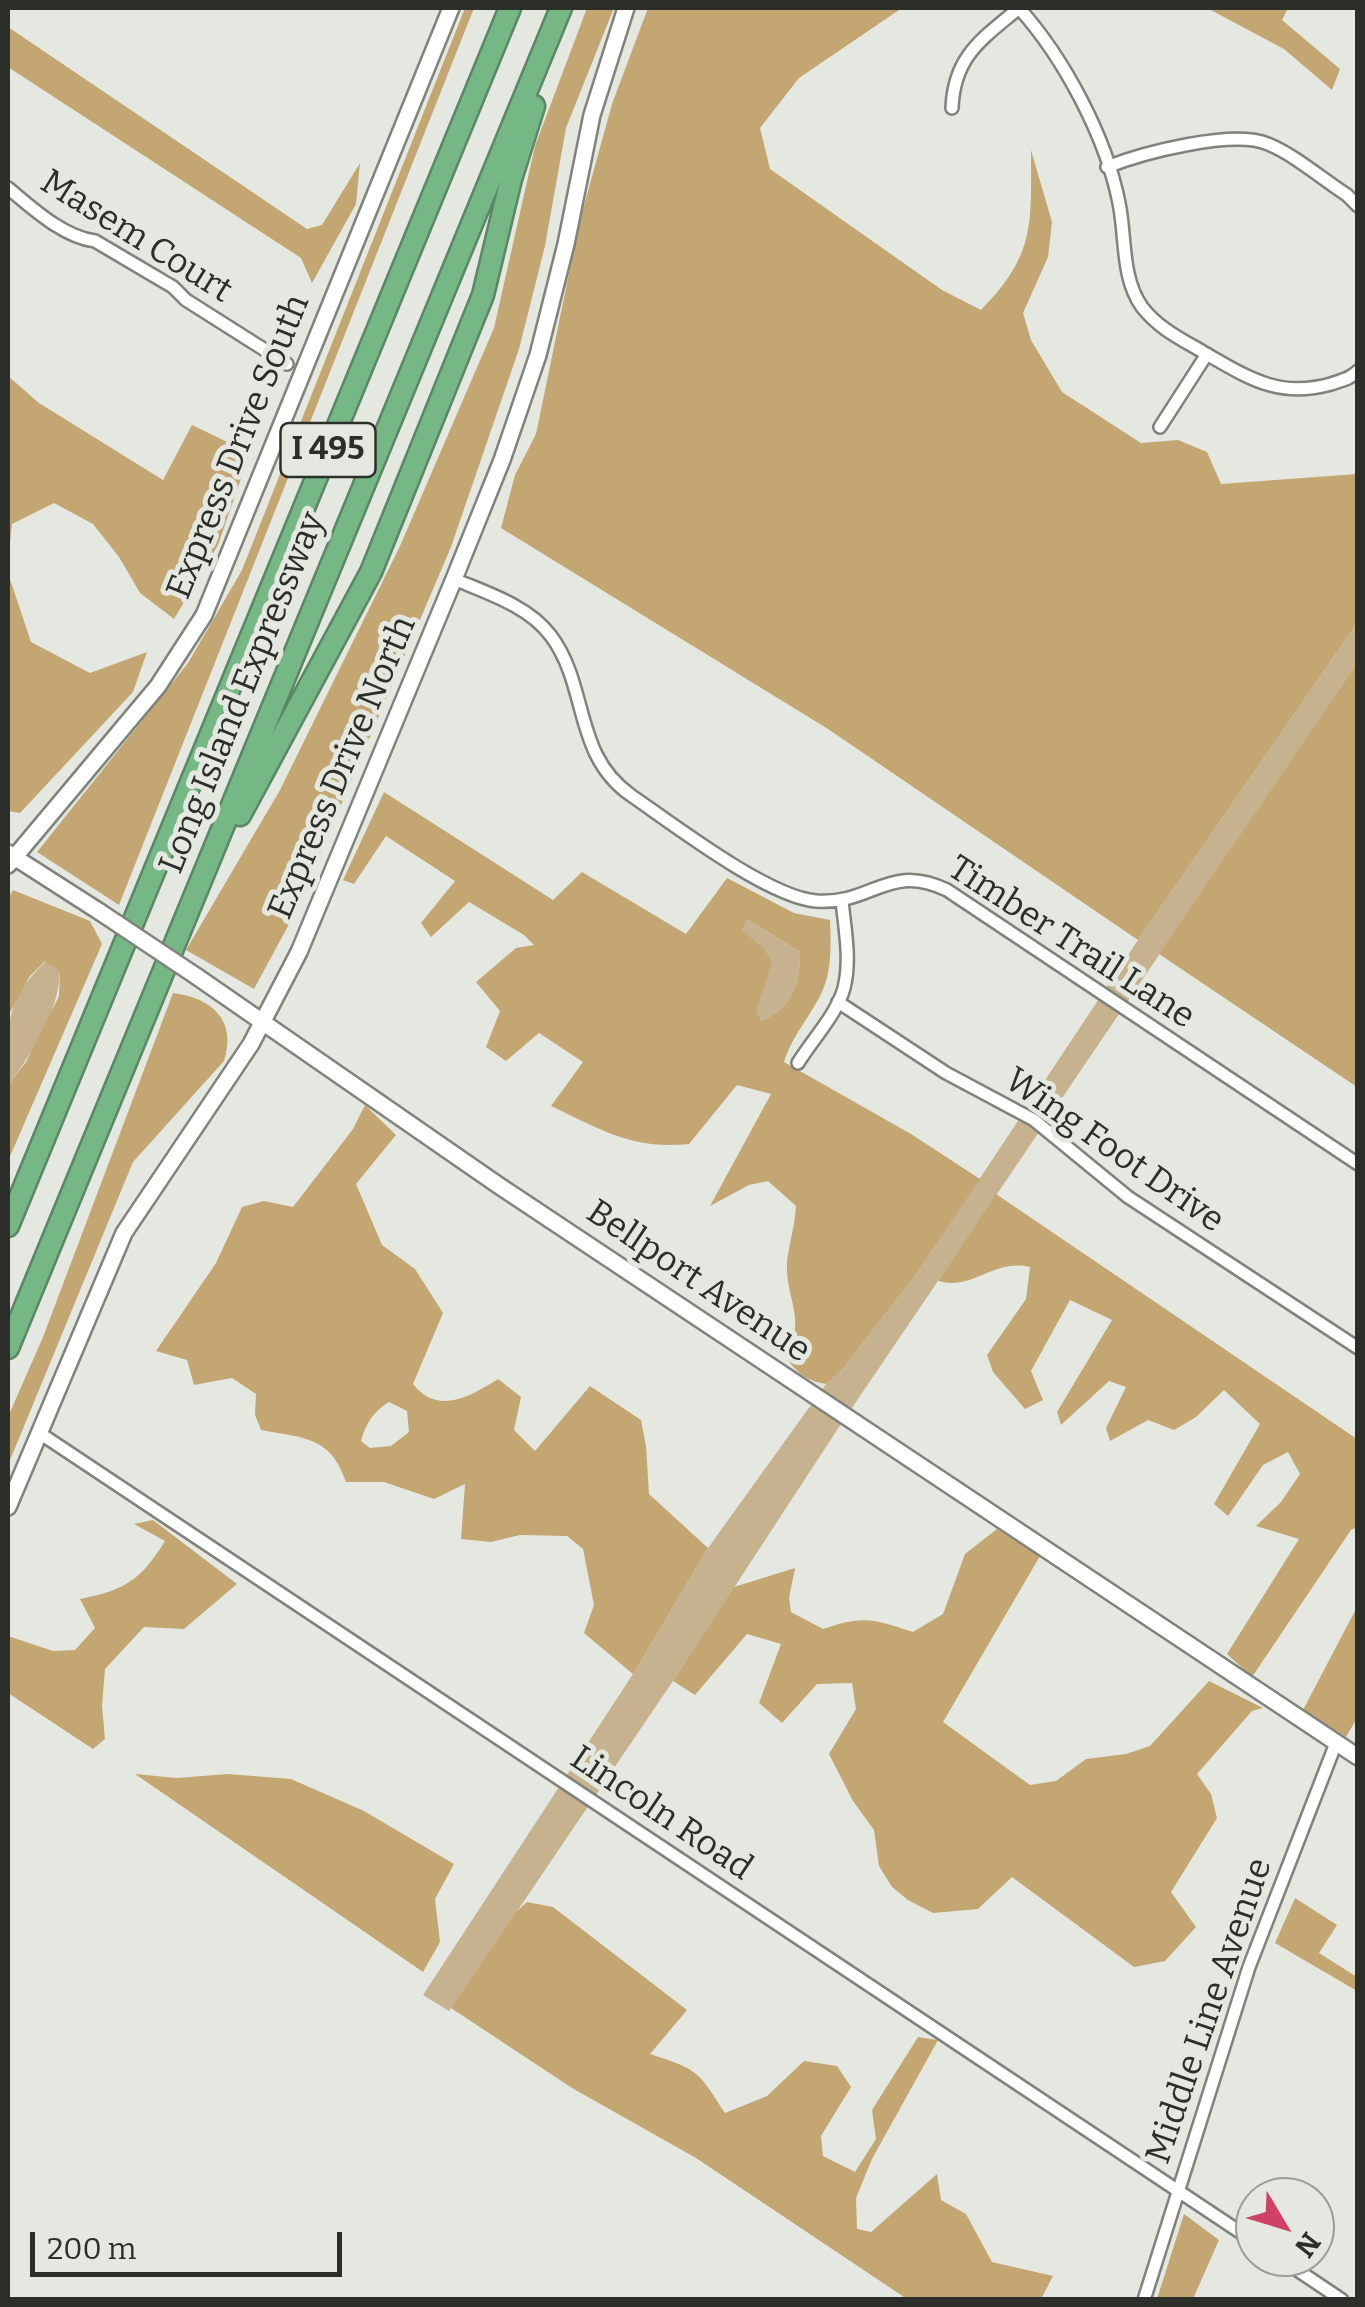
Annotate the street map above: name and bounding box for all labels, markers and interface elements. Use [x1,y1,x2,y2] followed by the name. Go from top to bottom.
[33,162,239,312] street label: Masem Court
[159,289,319,605] street label: Express Drive South
[280,423,376,477] road number: I 495
[151,506,335,880] street label: Long Island Expressway
[260,610,426,926] street label: Express Drive North
[940,848,1202,1038] street label: Timber Trail Lane
[996,1060,1232,1242] street label: Wing Foot Drive
[578,1192,818,1372] street label: Bellport Avenue
[562,1738,760,1890] street label: Lincoln Road
[1138,1853,1282,2169] street label: Middle Line Avenue
[1235,2177,1335,2277] north arrow
[35,2212,348,2274] scale bar
[1288,2226,1327,2263] text: N
[47,2231,136,2267] text: 200 m

